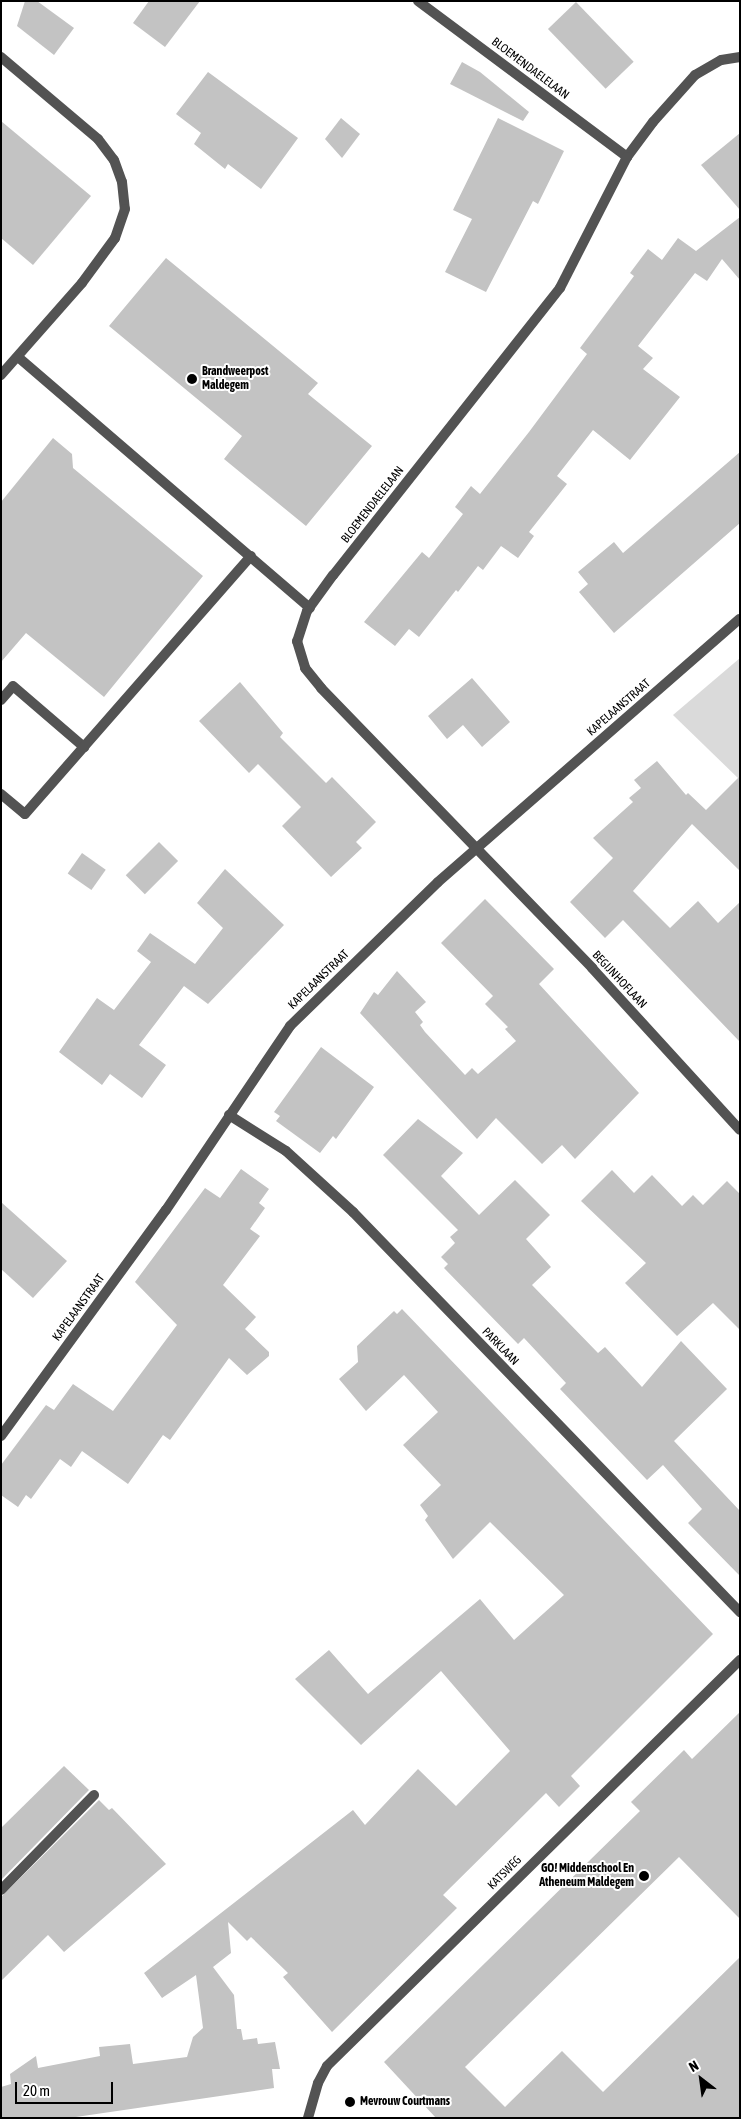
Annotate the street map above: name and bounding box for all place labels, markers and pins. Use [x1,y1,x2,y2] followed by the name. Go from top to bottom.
[202,365,269,393] place label: Brandweerpost Maldegem
[186,373,198,385] marker: Brandweerpost Maldegem
[539,1862,634,1890] place label: GO! Middenschool En Atheneum Maldegem
[638,1870,650,1882] marker: GO! Middenschool En Atheneum Maldegem
[360,2095,450,2109] place label: Mevrouw Courtmans
[344,2096,356,2108] marker: Mevrouw Courtmans

